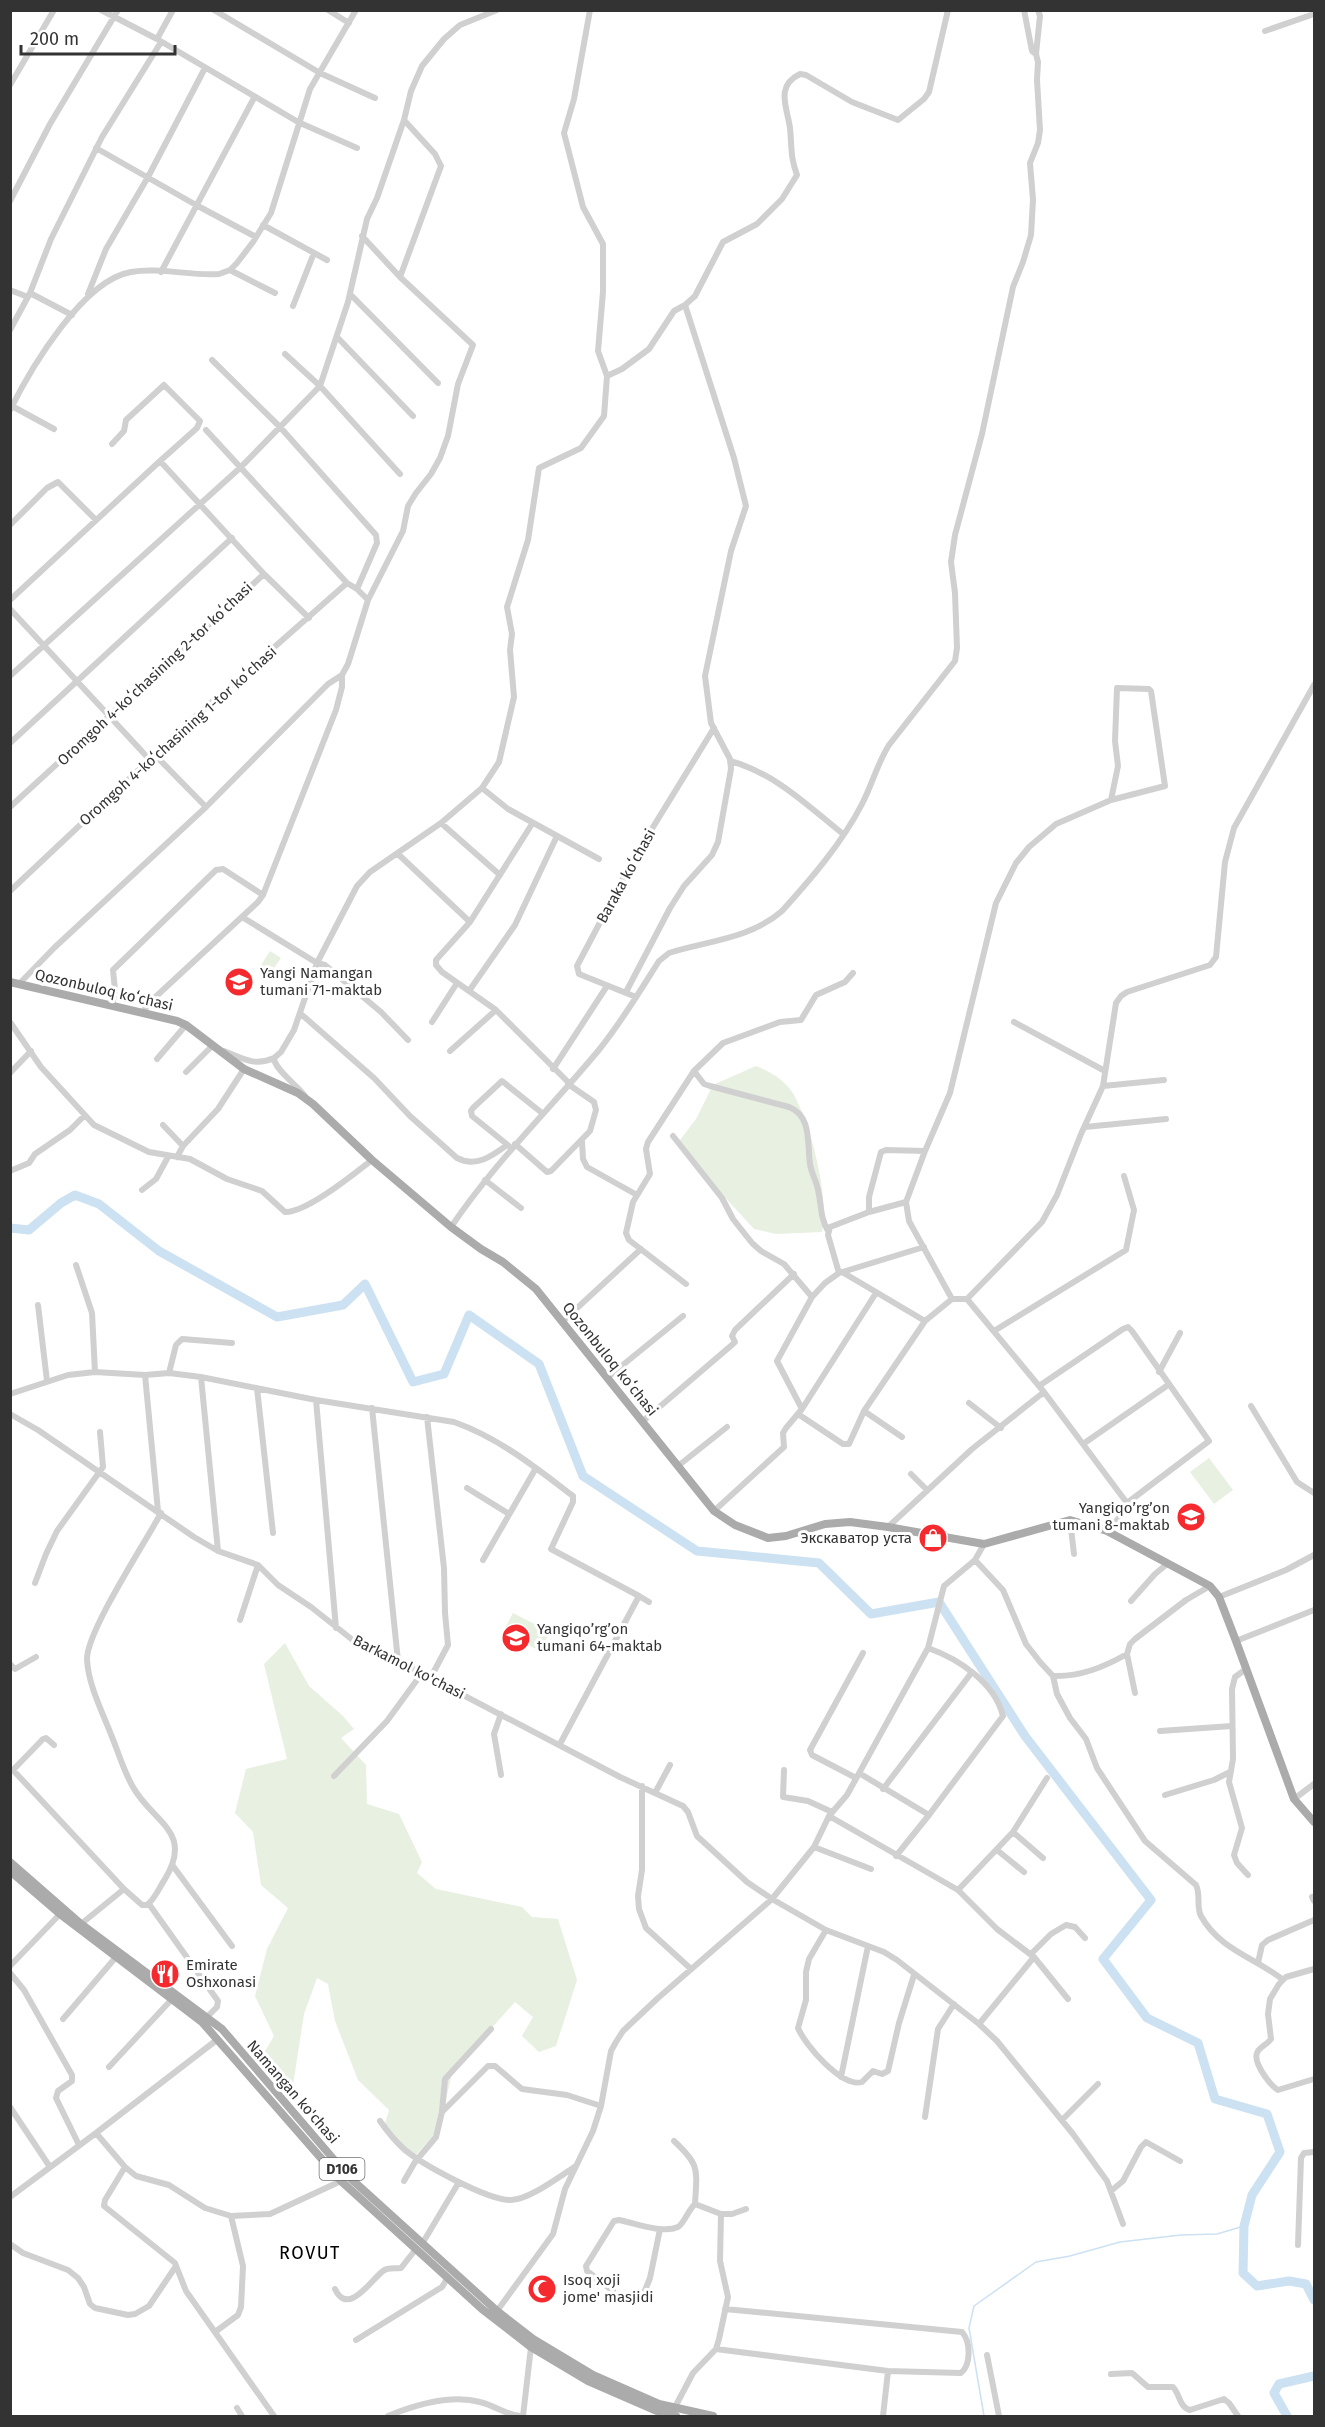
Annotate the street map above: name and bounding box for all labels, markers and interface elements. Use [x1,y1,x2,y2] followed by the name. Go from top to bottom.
[21,18,176,56] scale bar
[30,28,79,50] text: 200 m
[54,579,256,769] street label: Oromgoh 4-koʻchasining 2-tor koʻchasi
[76,643,280,829] street label: Oromgoh 4-koʻchasining 1-tor koʻchasi
[593,826,659,926] street label: Baraka koʻchasi
[260,964,382,999] place label: Yangi Namangan tumani 71-maktab
[33,965,175,1015] street label: Qozonbuloq koʻchasi
[223,966,255,998] school or university icon: Yangi Namangan tumani 71-maktab
[559,1298,661,1420] street label: Qozonbuloq koʻchasi
[1052,1499,1170,1534] place label: Yangiqo’rg’on tumani 8-maktab
[1175,1501,1207,1533] school or university icon: Yangiqo’rg’on tumani 8-maktab
[917,1522,949,1554] shop icon: Экскаватор уста
[800,1529,912,1547] place label: Экскаватор уста
[537,1620,662,1655] place label: Yangiqo’rg’on tumani 64-maktab
[500,1622,532,1654] school or university icon: Yangiqo’rg’on tumani 64-maktab
[350,1631,468,1703] street label: Barkamol ko'chasi
[186,1956,256,1991] place label: Emirate Oshxonasi
[149,1958,181,1990] restaurant icon: Emirate Oshxonasi
[243,2037,343,2147] street label: Namangan ko'chasi
[320,2158,364,2180] road number: D106
[279,2242,341,2264] district label: ROVUT
[562,2271,654,2306] place label: Isoq xoji jome' masjidi
[526,2273,558,2305] mosque icon: Isoq xoji jome' masjidi

